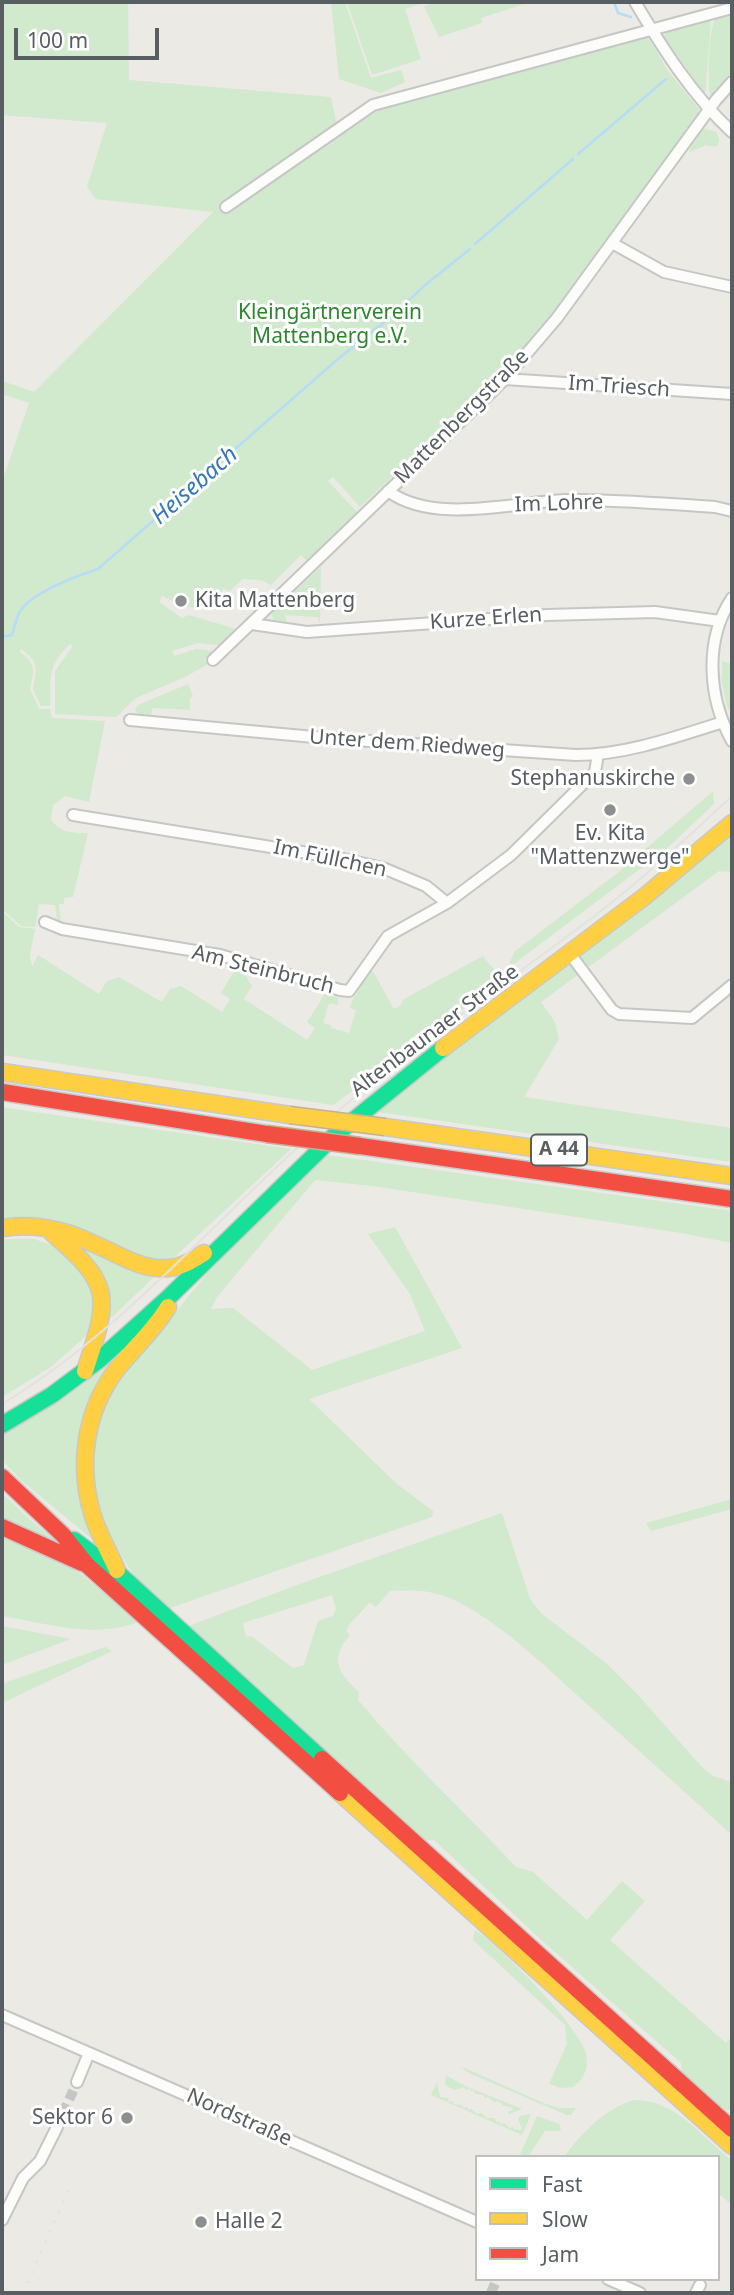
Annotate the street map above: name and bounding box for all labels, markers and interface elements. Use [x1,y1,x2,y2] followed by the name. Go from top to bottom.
[18,14,163,58] scale bar
[27,26,88,54] text: 100 m
[238,300,422,350] park label: Kleingärtnerverein Mattenberg e.V.
[390,345,534,489] street label: Mattenbergstraße
[567,371,671,403] street label: Im Triesch
[146,441,244,531] water label: Heisebach
[514,490,604,518] street label: Im Lohre
[195,588,355,614] place label: Kita Mattenberg
[173,593,189,609] marker: Kita Mattenberg
[429,603,543,635] street label: Kurze Erlen
[308,725,506,763] street label: Unter dem Riedweg
[511,766,675,792] place label: Stephanuskirche
[681,771,697,787] marker: Stephanuskirche
[602,802,618,818] marker: Ev. Kita "Mattenzwerge"
[530,821,690,871] place label: Ev. Kita "Mattenzwerge"
[271,835,389,883] street label: Im Füllchen
[189,940,337,1000] street label: Am Steinbruch
[346,960,524,1102] street label: Altenbaunaer Straße
[531,1134,587,1166] road number: A 44
[182,2084,296,2152] street label: Nordstraße
[32,2105,113,2131] place label: Sektor 6
[119,2110,135,2126] marker: Sektor 6
[475,2155,720,2281] legend
[542,2170,582,2198] text: Fast
[542,2205,588,2233] text: Slow
[215,2209,282,2235] place label: Halle 2
[193,2214,209,2230] marker: Halle 2
[542,2240,579,2268] text: Jam

